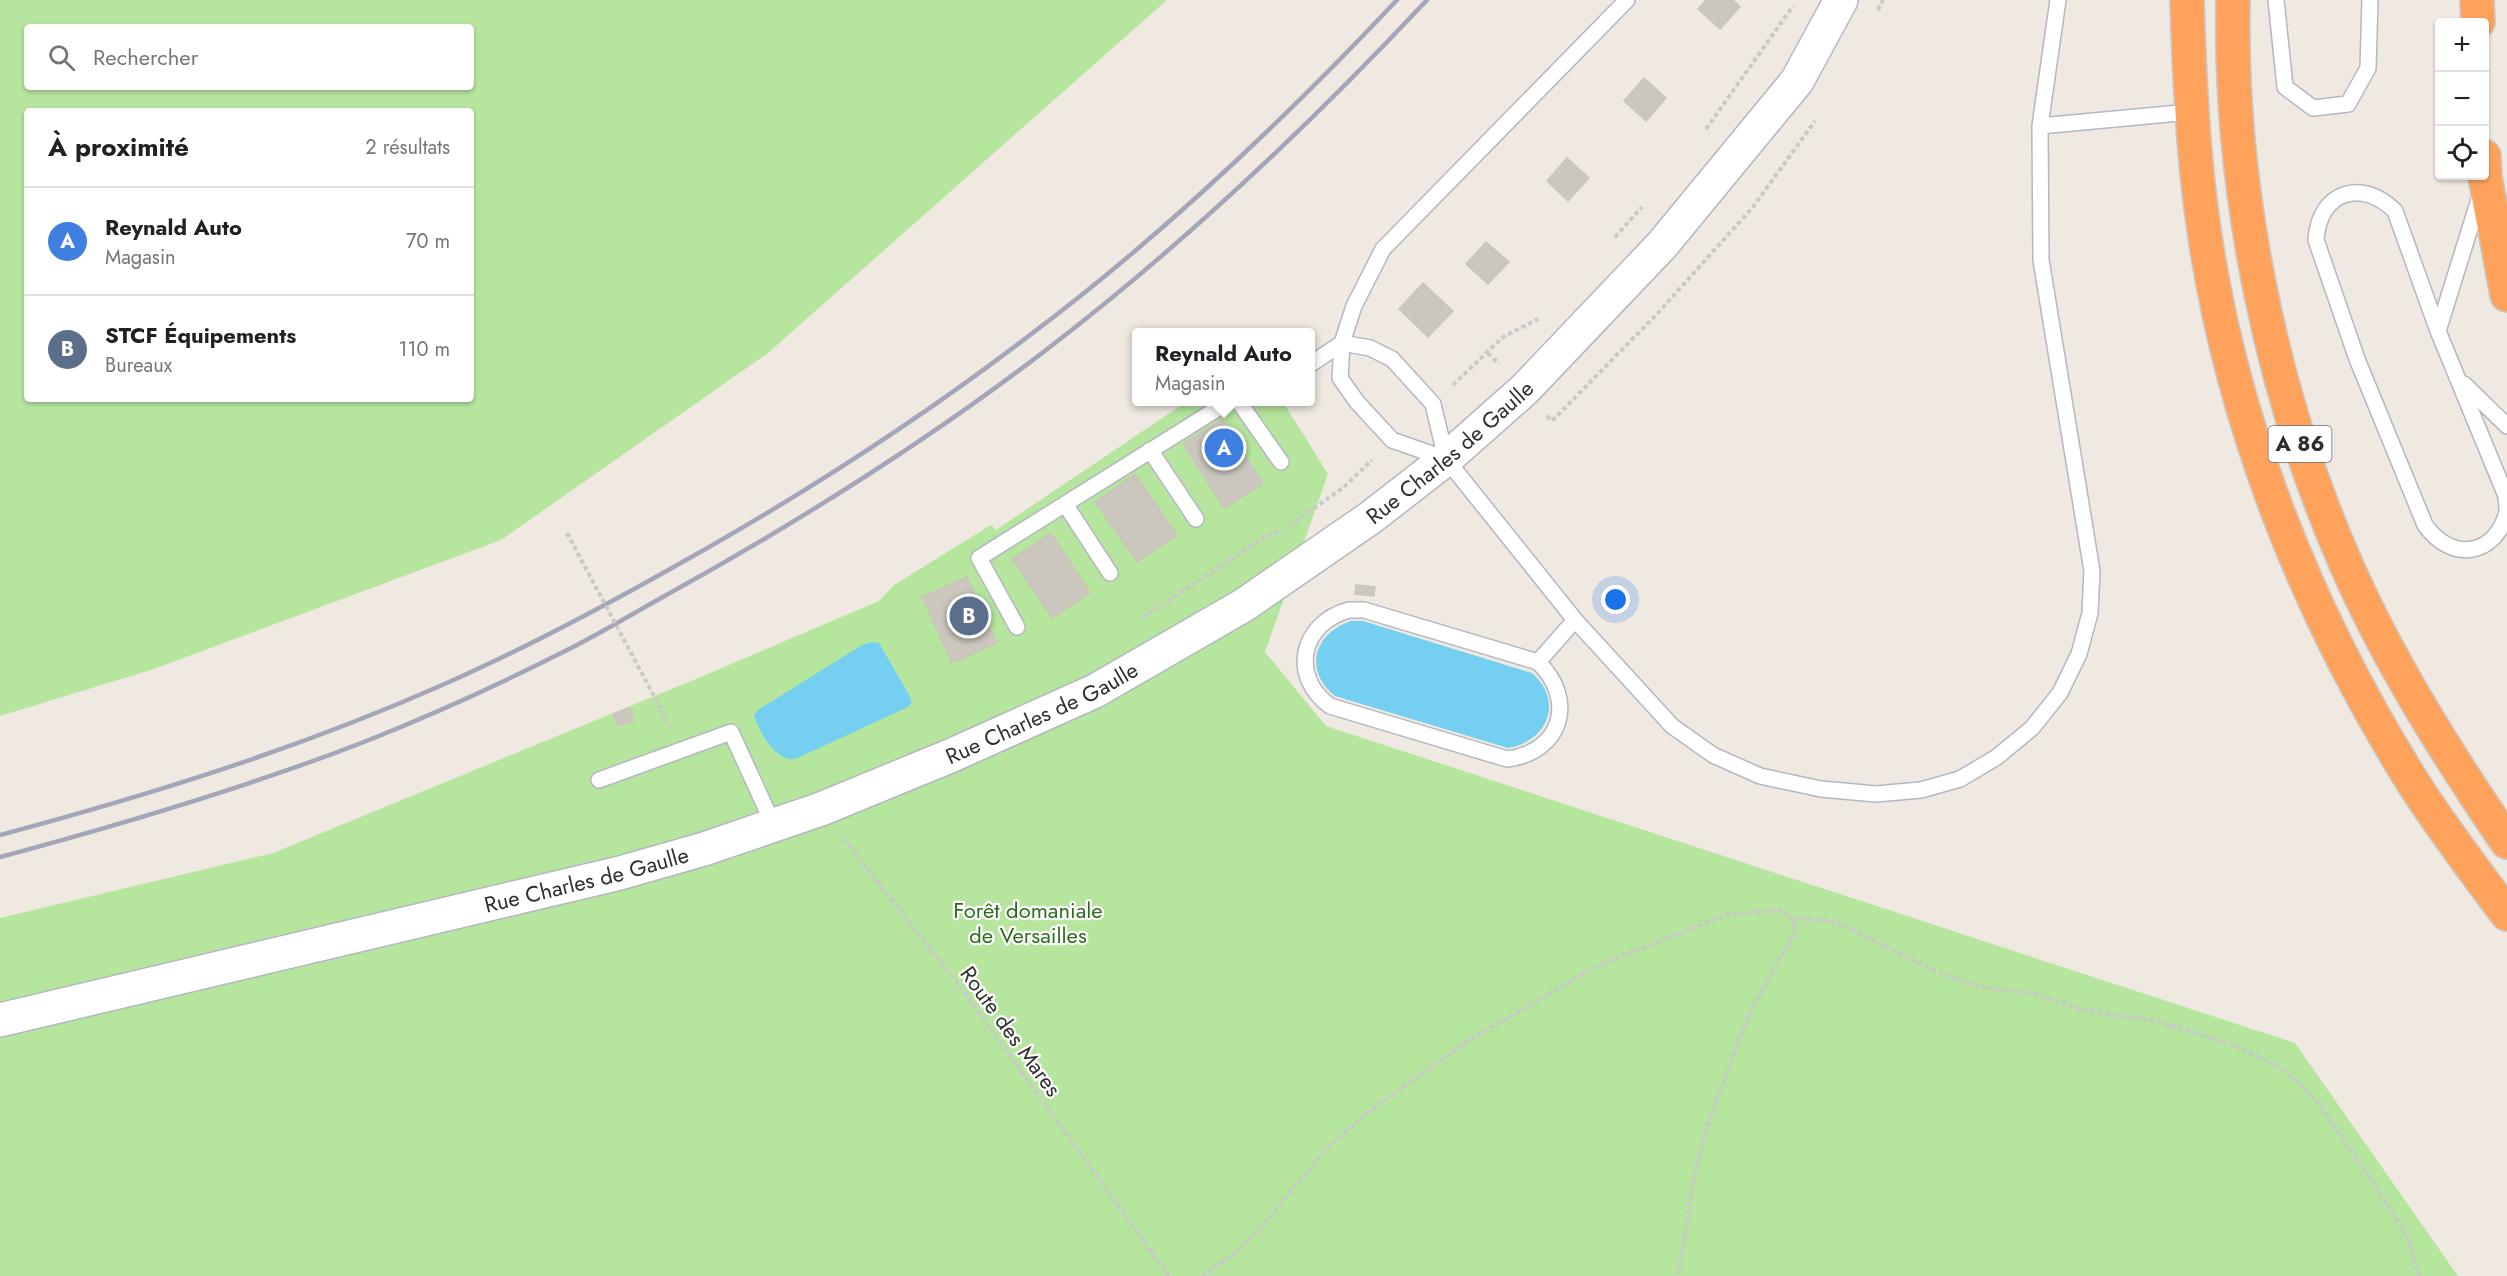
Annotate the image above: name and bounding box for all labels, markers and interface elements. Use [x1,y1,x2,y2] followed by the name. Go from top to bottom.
[2435,18,2489,180] map controls
[2435,18,2489,72] button: +
[24,24,474,90] search box
[45,41,78,74] icon: search
[93,41,198,73] text: Rechercher
[2435,72,2489,126] button: −
[2435,126,2489,180] button: locate
[48,128,189,166] text: À proximité
[365,133,450,162] text: 2 résultats
[105,211,242,243] text: Reynald Auto
[60,227,75,256] text: A
[406,227,450,256] text: 70 m
[105,243,176,272] text: Magasin
[105,319,296,351] text: STCF Équipements
[1132,328,1315,406] popup
[61,335,74,364] text: B
[398,335,450,364] text: 110 m
[1155,337,1292,369] text: Reynald Auto
[105,351,172,380] text: Bureaux
[1155,369,1226,398] text: Magasin
[1359,373,1541,532] street label: Rue Charles de Gaulle
[1204,426,1244,470] pin: A
[2268,426,2332,462] road number: A 86
[1601,585,1630,614] your location
[950,594,988,638] pin: B
[940,654,1144,772] street label: Rue Charles de Gaulle
[481,838,692,921] street label: Rue Charles de Gaulle
[953,894,1103,951] park label: Forêt domaniale de Versailles
[953,959,1069,1103] street label: Route des Mares

